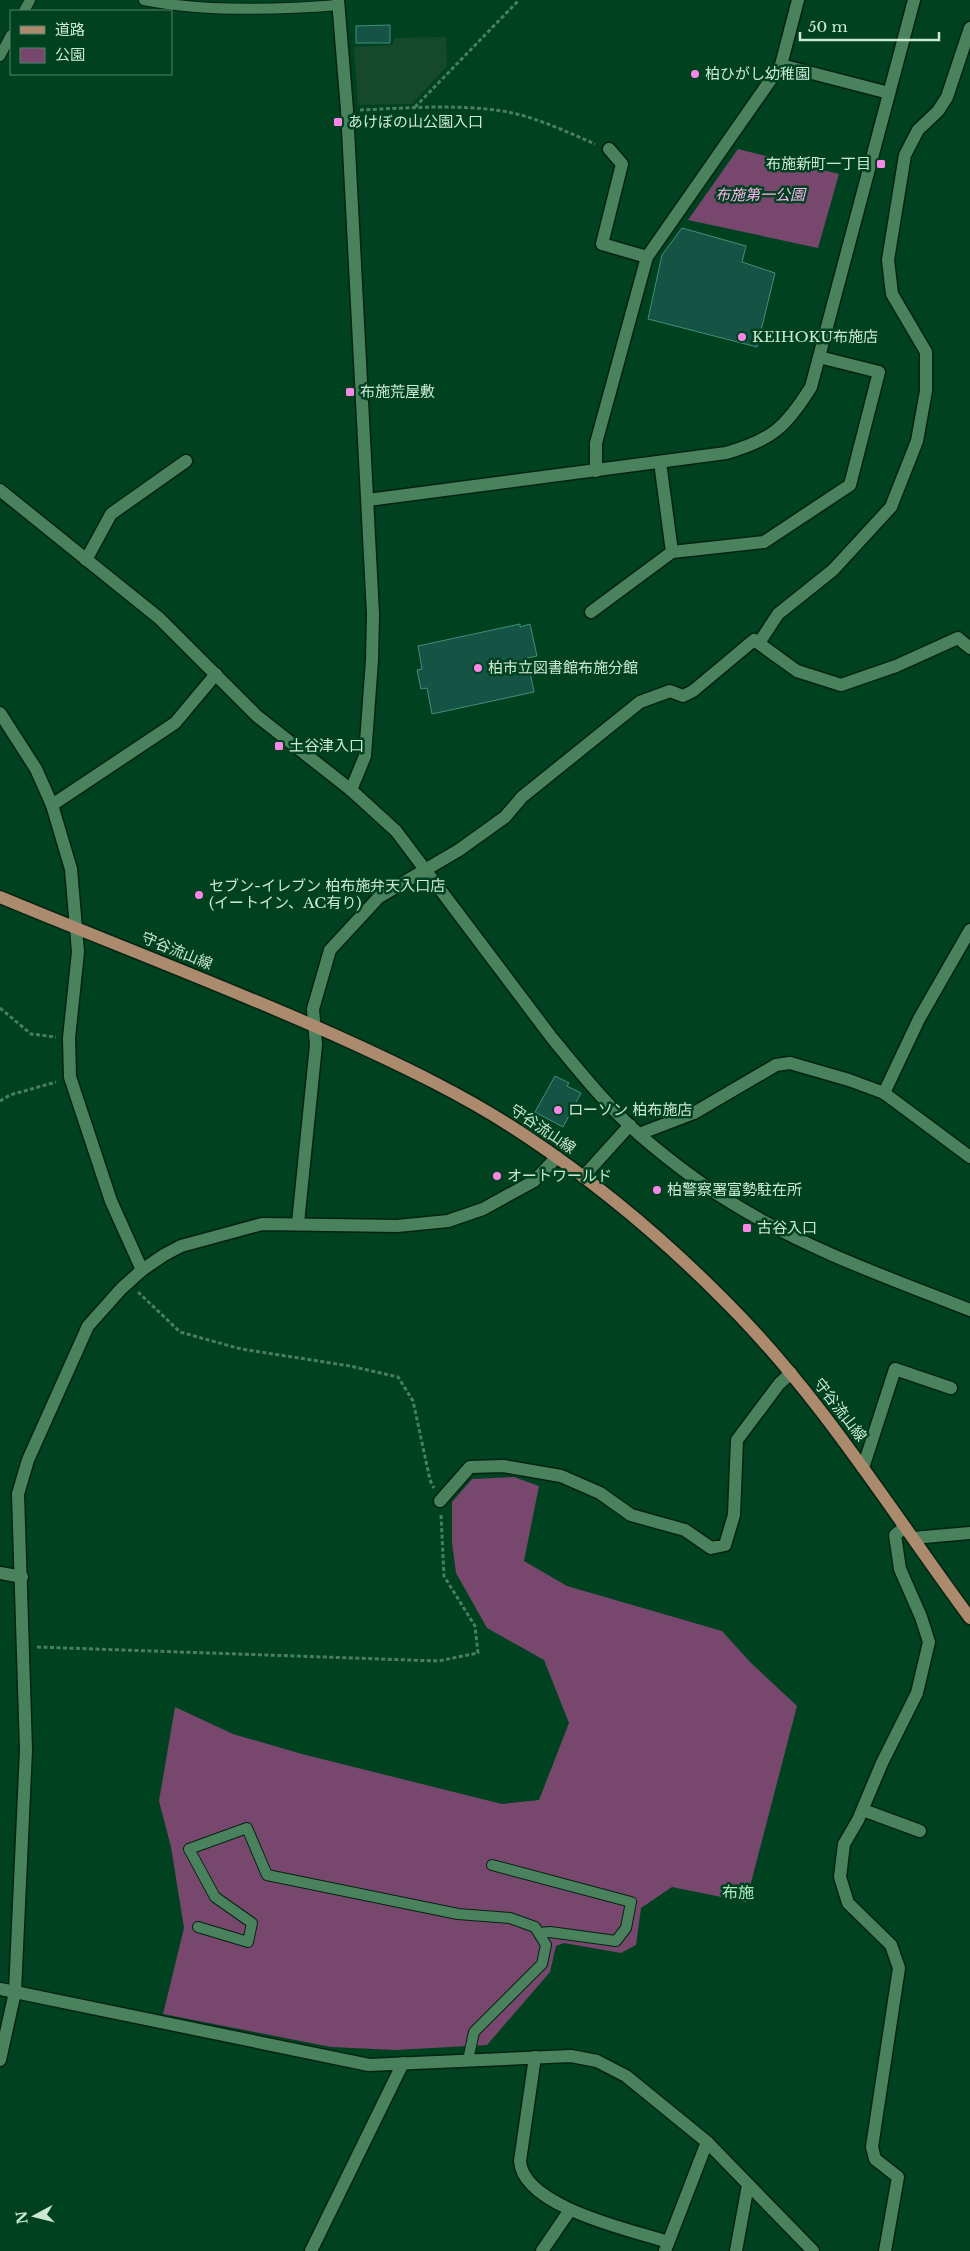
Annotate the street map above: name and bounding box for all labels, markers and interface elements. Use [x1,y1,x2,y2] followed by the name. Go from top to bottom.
[10,10,172,75] legend
[800,10,939,42] scale bar
[808,17,848,36] text: 50 m
[55,20,85,39] text: 道路
[55,45,85,64] text: 公園
[705,64,810,83] place label: 柏ひがし幼稚園
[689,68,701,80] marker: 柏ひがし幼稚園
[348,112,483,131] place label: あけぼの山公園入口
[332,116,344,128] marker: あけぼの山公園入口
[766,154,871,173] place label: 布施新町一丁目
[875,158,887,170] marker: 布施新町一丁目
[715,185,807,204] park label: 布施第一公園
[752,327,878,346] place label: KEIHOKU布施店
[736,331,748,343] marker: KEIHOKU布施店
[360,382,435,401] place label: 布施荒屋敷
[344,386,356,398] marker: 布施荒屋敷
[488,658,638,677] place label: 柏市立図書館布施分館
[472,662,484,674] marker: 柏市立図書館布施分館
[289,736,364,755] place label: 土谷津入口
[273,740,285,752] marker: 土谷津入口
[209,876,445,912] place label: セブン-イレブン 柏布施弁天入口店 (イートイン、AC有り)
[193,889,205,901] marker: セブン-イレブン 柏布施弁天入口店 (イートイン、AC有り)
[139,928,216,973] street label: 守谷流山線
[507,1100,580,1157] street label: 守谷流山線
[568,1100,692,1119] place label: ローソン 柏布施店
[552,1104,564,1116] marker: ローソン 柏布施店
[507,1166,612,1185] place label: オートワールド
[491,1170,503,1182] marker: オートワールド
[667,1180,802,1199] place label: 柏警察署富勢駐在所
[651,1184,663,1196] marker: 柏警察署富勢駐在所
[757,1218,817,1237] place label: 古谷入口
[741,1222,753,1234] marker: 古谷入口
[810,1374,871,1445] street label: 守谷流山線
[722,1882,754,1902] district label: 布施
[10,2191,60,2241] north arrow
[12,2210,32,2225] text: N

